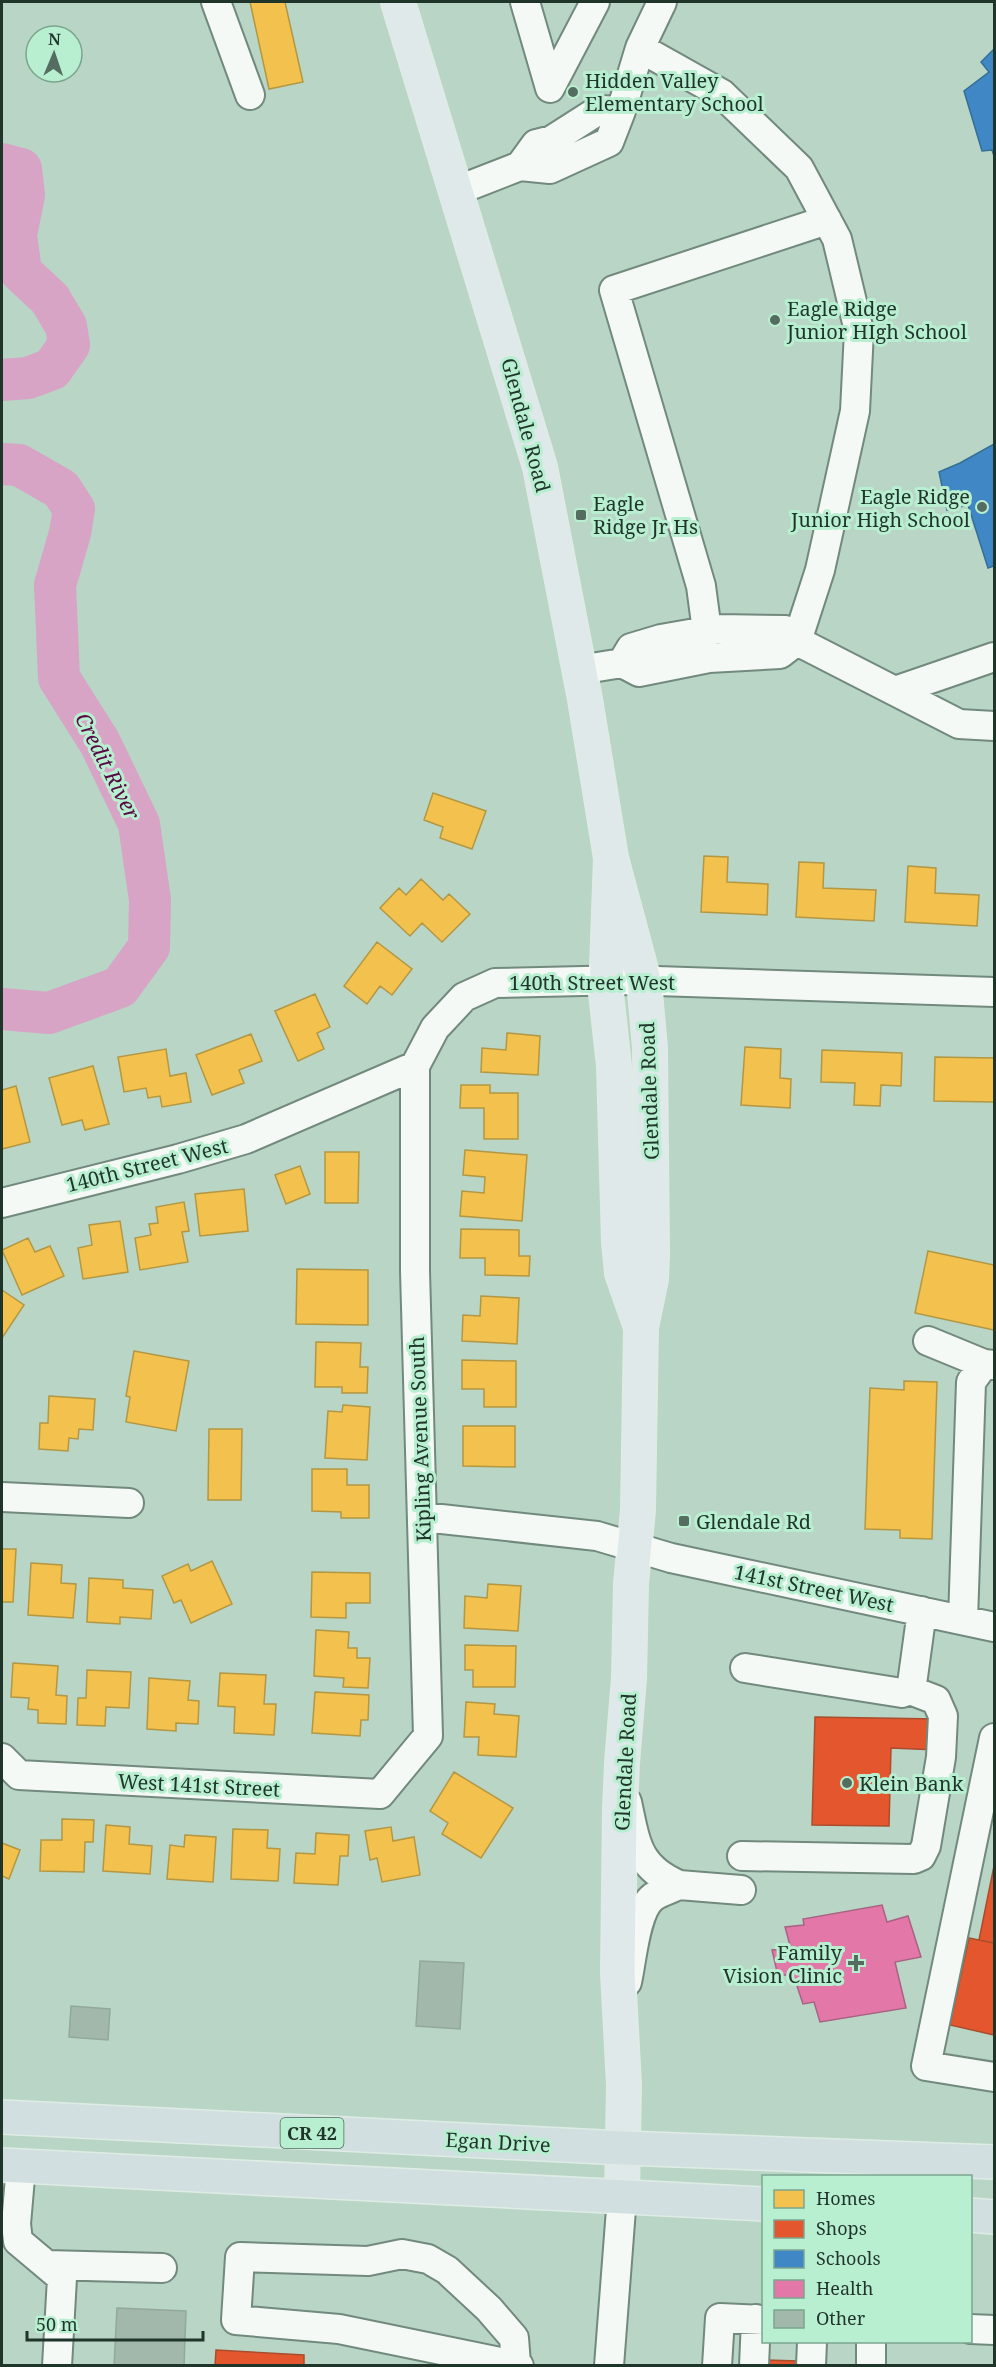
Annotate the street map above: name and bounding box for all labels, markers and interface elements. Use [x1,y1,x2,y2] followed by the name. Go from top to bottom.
[24,24,84,84] north arrow
[48,28,62,50] text: N
[585,67,764,117] place label: Hidden Valley Elementary School
[566,85,580,99] marker: Hidden Valley Elementary School
[786,295,967,345] place label: Eagle Ridge Junior HIgh School
[768,313,782,327] marker: Eagle Ridge Junior HIgh School
[495,355,557,495] street label: Glendale Road
[790,483,970,533] place label: Eagle Ridge Junior High School
[593,490,698,540] place label: Eagle Ridge Jr Hs
[975,500,989,514] marker: Eagle Ridge Junior High School
[574,508,588,522] marker: Eagle Ridge Jr Hs
[69,708,147,824] water label: Credit River
[509,969,675,996] street label: 140th Street West
[633,1022,665,1160] street label: Glendale Road
[63,1132,231,1198] street label: 140th Street West
[403,1335,437,1542] street label: Kipling Avenue South
[696,1508,811,1535] place label: Glendale Rd
[677,1514,691,1528] marker: Glendale Rd
[732,1558,896,1618] street label: 141st Street West
[608,1692,642,1832] street label: Glendale Road
[117,1767,281,1803] street label: West 141st Street
[859,1770,964,1797] place label: Klein Bank
[840,1776,854,1790] marker: Klein Bank
[723,1939,843,1989] place label: Family Vision Clinic
[847,1954,865,1972] marker: Family Vision Clinic
[280,2118,344,2148] road number: CR 42
[445,2126,551,2158] street label: Egan Drive
[762,2175,972,2343] legend
[816,2186,875,2210] text: Homes
[816,2216,867,2240] text: Shops
[816,2246,881,2270] text: Schools
[816,2276,873,2300] text: Health
[27,2304,202,2342] scale bar
[816,2306,866,2330] text: Other
[36,2312,78,2336] text: 50 m

